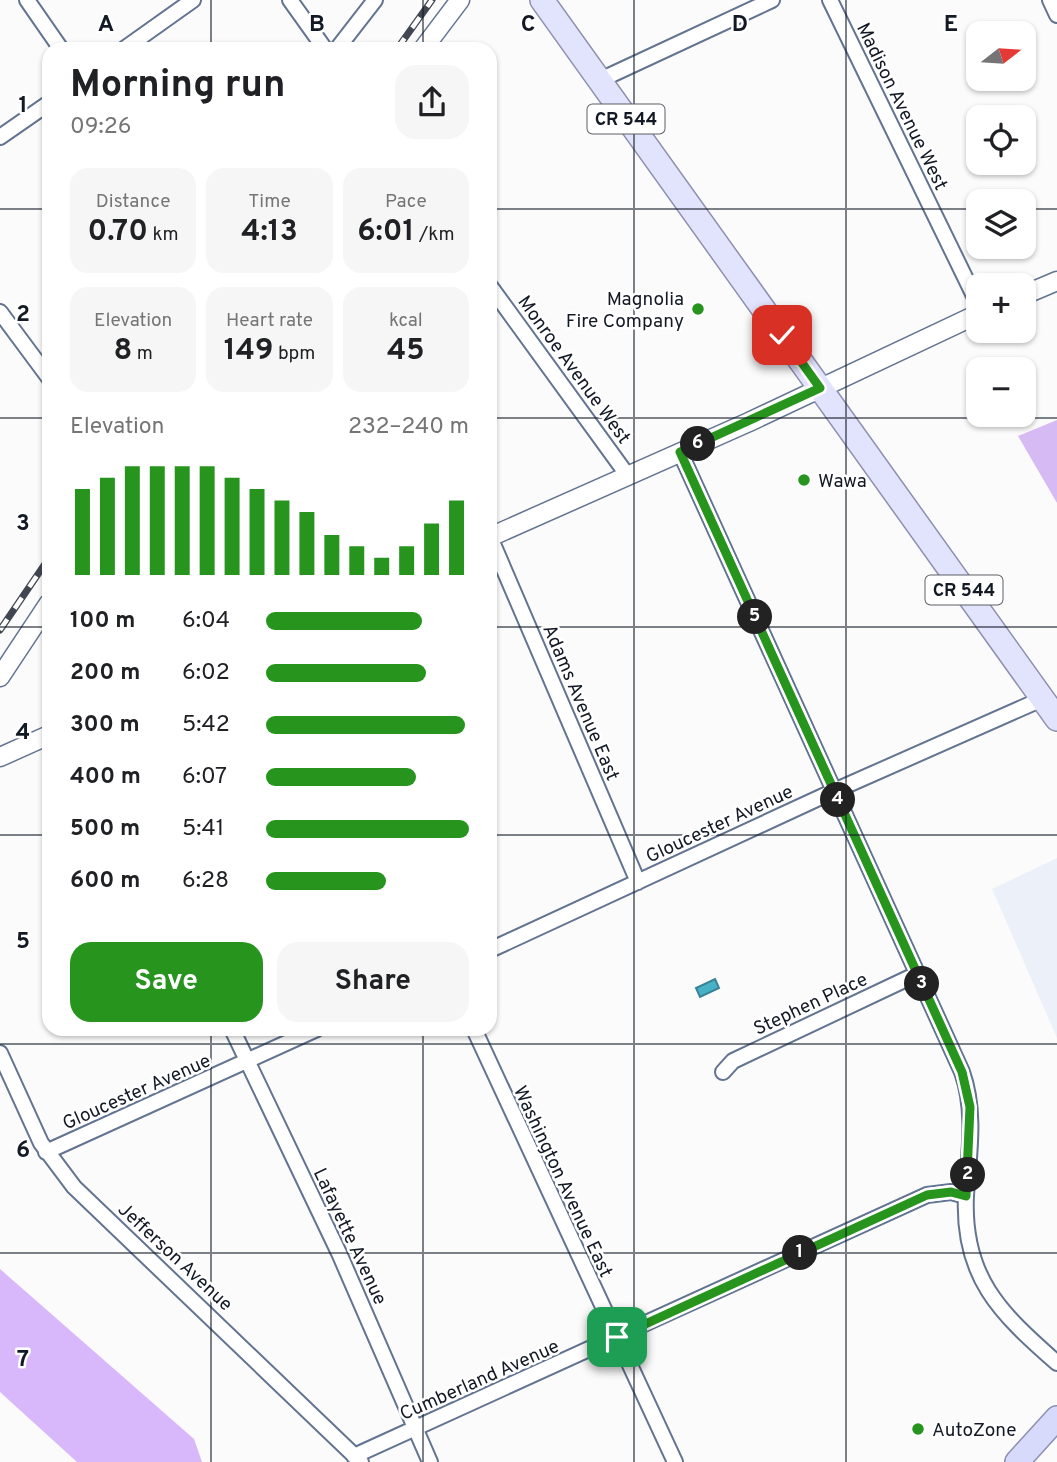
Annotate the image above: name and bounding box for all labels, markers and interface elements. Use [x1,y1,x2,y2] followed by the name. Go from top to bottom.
[98,11,114,40] text: A
[309,11,325,40] text: B
[521,11,535,40] text: C
[732,11,748,40] text: D
[944,11,958,40] text: E
[850,19,952,194] street label: Madison Avenue West
[966,21,1036,91] north arrow
[966,21,1036,427] map controls
[70,62,286,111] text: Morning run
[395,65,469,139] button: share
[18,92,28,121] text: 1
[588,104,664,134] road number: CR 544
[966,105,1036,175] button: locate
[70,113,131,142] text: 09:26
[966,189,1036,259] button: layers
[96,190,170,214] text: Distance
[248,190,291,214] text: Time
[385,190,427,214] text: Pace
[88,214,148,251] text: 0.70
[241,214,298,251] text: 4:13
[357,214,415,251] text: 6:01
[148,223,179,247] text: km
[415,223,455,247] text: /km
[966,273,1036,343] button: +
[566,288,684,334] place label: Magnolia Fire Company
[511,291,635,449] street label: Monroe Avenue West
[16,301,30,330] text: 2
[690,301,706,317] marker: Magnolia Fire Company
[752,305,812,365] pin
[94,309,172,333] text: Elevation
[226,309,313,333] text: Heart rate
[389,309,423,333] text: kcal
[763,316,801,354] icon: check
[113,333,132,370] text: 8
[224,333,273,370] text: 149
[387,333,425,370] text: 45
[132,342,153,366] text: m
[273,342,315,366] text: bpm
[966,357,1036,427] button: −
[70,413,165,442] text: Elevation
[348,413,469,442] text: 232–240 m
[680,426,716,462] pin: 6
[692,431,703,455] text: 6
[818,470,867,494] place label: Wawa
[796,472,812,488] marker: Wawa
[16,510,30,539] text: 3
[926,576,1002,604] road number: CR 544
[738,600,772,634] pin: 5
[749,604,760,628] text: 5
[70,607,135,636] text: 100 m
[182,607,230,636] text: 6:04
[536,621,624,785] street label: Adams Avenue East
[70,659,140,688] text: 200 m
[182,659,230,688] text: 6:02
[70,711,140,740] text: 300 m
[182,711,230,740] text: 5:42
[16,719,30,748] text: 4
[70,763,141,792] text: 400 m
[182,763,227,792] text: 6:07
[642,780,797,869] street label: Gloucester Avenue
[820,782,856,818] pin: 4
[831,787,844,811] text: 4
[70,815,140,844] text: 500 m
[182,815,224,844] text: 5:41
[70,867,140,896] text: 600 m
[182,867,229,896] text: 6:28
[16,928,30,957] text: 5
[70,942,263,1022] button: Save
[277,942,469,1022] button: Share
[904,967,940,1002] pin: 3
[750,968,872,1042] street label: Stephen Place
[916,971,927,995] text: 3
[59,1049,215,1136] street label: Gloucester Avenue
[507,1082,617,1281] street label: Washington Avenue East
[16,1137,30,1166] text: 6
[950,1158,986,1192] pin: 2
[962,1162,973,1186] text: 2
[307,1165,391,1309] street label: Lafayette Avenue
[112,1198,237,1317] street label: Jefferson Avenue
[782,1236,818,1270] pin: 1
[796,1240,803,1264] text: 1
[587,1307,647,1367] pin
[598,1318,636,1356] icon: arrive
[396,1335,563,1427] street label: Cumberland Avenue
[17,1346,29,1375] text: 7
[932,1419,1016,1443] place label: AutoZone
[910,1421,926,1437] marker: AutoZone

